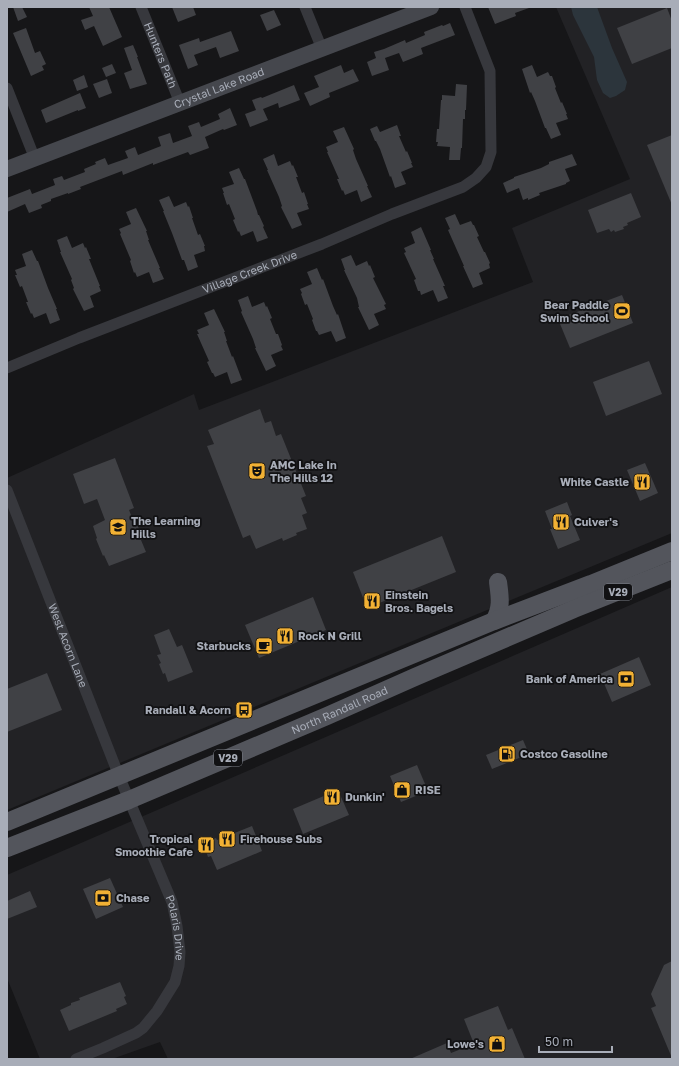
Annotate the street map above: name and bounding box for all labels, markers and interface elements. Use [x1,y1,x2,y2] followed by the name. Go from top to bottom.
[142,20,180,90] street label: Hunters Path
[172,64,266,111] street label: Crystal Lake Road
[200,247,299,296] street label: Village Creek Drive
[540,298,610,324] place label: Bear Paddle Swim School
[612,301,632,321] sports icon: Bear Paddle Swim School
[270,458,337,484] place label: AMC Lake In The Hills 12
[247,461,267,481] theatre icon: AMC Lake In The Hills 12
[632,472,652,492] restaurant icon: White Castle
[560,475,630,488] place label: White Castle
[551,512,571,532] restaurant icon: Culver's
[131,514,201,540] place label: The Learning Hills
[574,515,618,528] place label: Culver's
[108,517,128,537] school or university icon: The Learning Hills
[604,584,632,600] road number: V29
[385,588,453,614] place label: Einstein Bros. Bagels
[362,591,382,611] restaurant icon: Einstein Bros. Bagels
[46,602,91,689] street label: West Acorn Lane
[275,626,295,646] restaurant icon: Rock N Grill
[298,629,362,642] place label: Rock N Grill
[254,636,274,656] cafe icon: Starbucks
[197,639,251,652] place label: Starbucks
[616,669,636,689] bank icon: Bank of America
[526,672,613,685] place label: Bank of America
[289,683,389,736] street label: North Randall Road
[234,700,254,720] bus stop icon: Randall & Acorn
[145,703,231,716] place label: Randall & Acorn
[497,744,517,764] fuel station icon: Costco Gasoline
[520,747,608,760] place label: Costco Gasoline
[214,750,242,766] road number: V29
[392,780,412,800] shop icon: RISE
[415,783,441,796] place label: RISE
[322,787,342,807] restaurant icon: Dunkin'
[345,790,385,803] place label: Dunkin'
[217,829,237,849] restaurant icon: Firehouse Subs
[115,832,194,858] place label: Tropical Smoothie Cafe
[240,832,322,845] place label: Firehouse Subs
[196,835,216,855] restaurant icon: Tropical Smoothie Cafe
[93,888,113,908] bank icon: Chase
[116,891,150,904] place label: Chase
[164,893,187,961] street label: Polaris Drive
[539,1028,612,1054] scale bar
[487,1034,507,1054] shop icon: Lowe's
[545,1034,573,1049] text: 50 m
[447,1037,484,1050] place label: Lowe's

